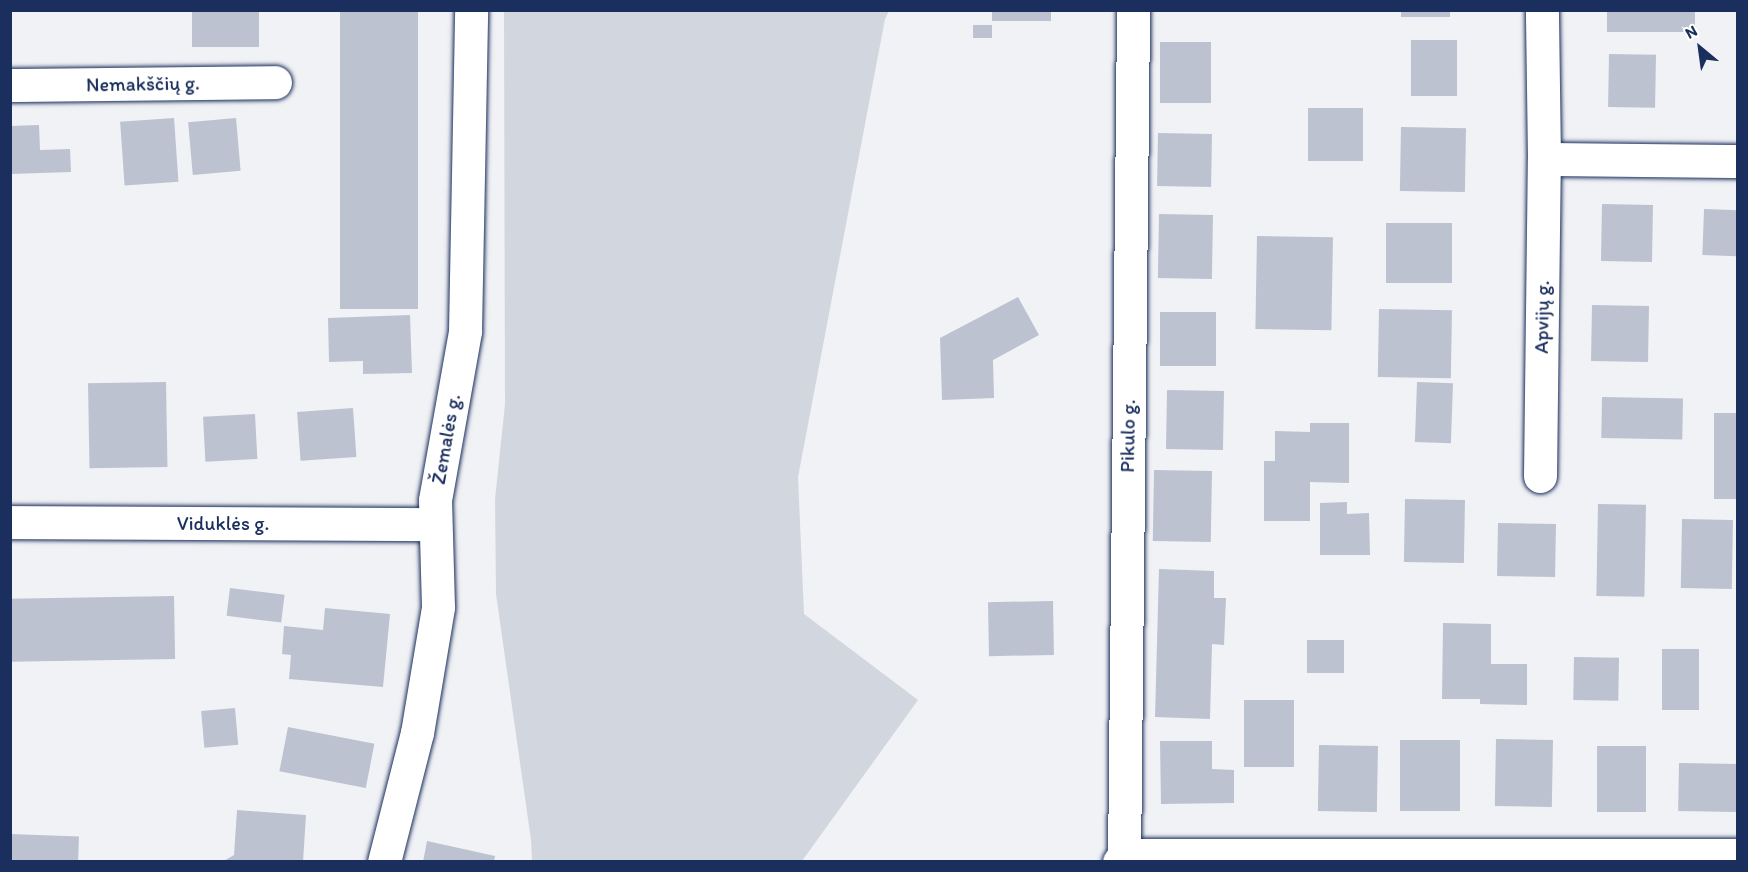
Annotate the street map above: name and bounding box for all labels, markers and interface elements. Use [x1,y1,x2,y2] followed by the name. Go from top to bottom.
[1670,18,1730,78] north arrow
[1682,21,1700,43] text: N
[86,71,200,97] street label: Nemakščių g.
[1529,280,1555,354] street label: Apvijų g.
[426,392,466,486] street label: Žemalės g.
[1115,399,1141,473] street label: Pikulo g.
[177,511,269,535] street label: Viduklės g.

